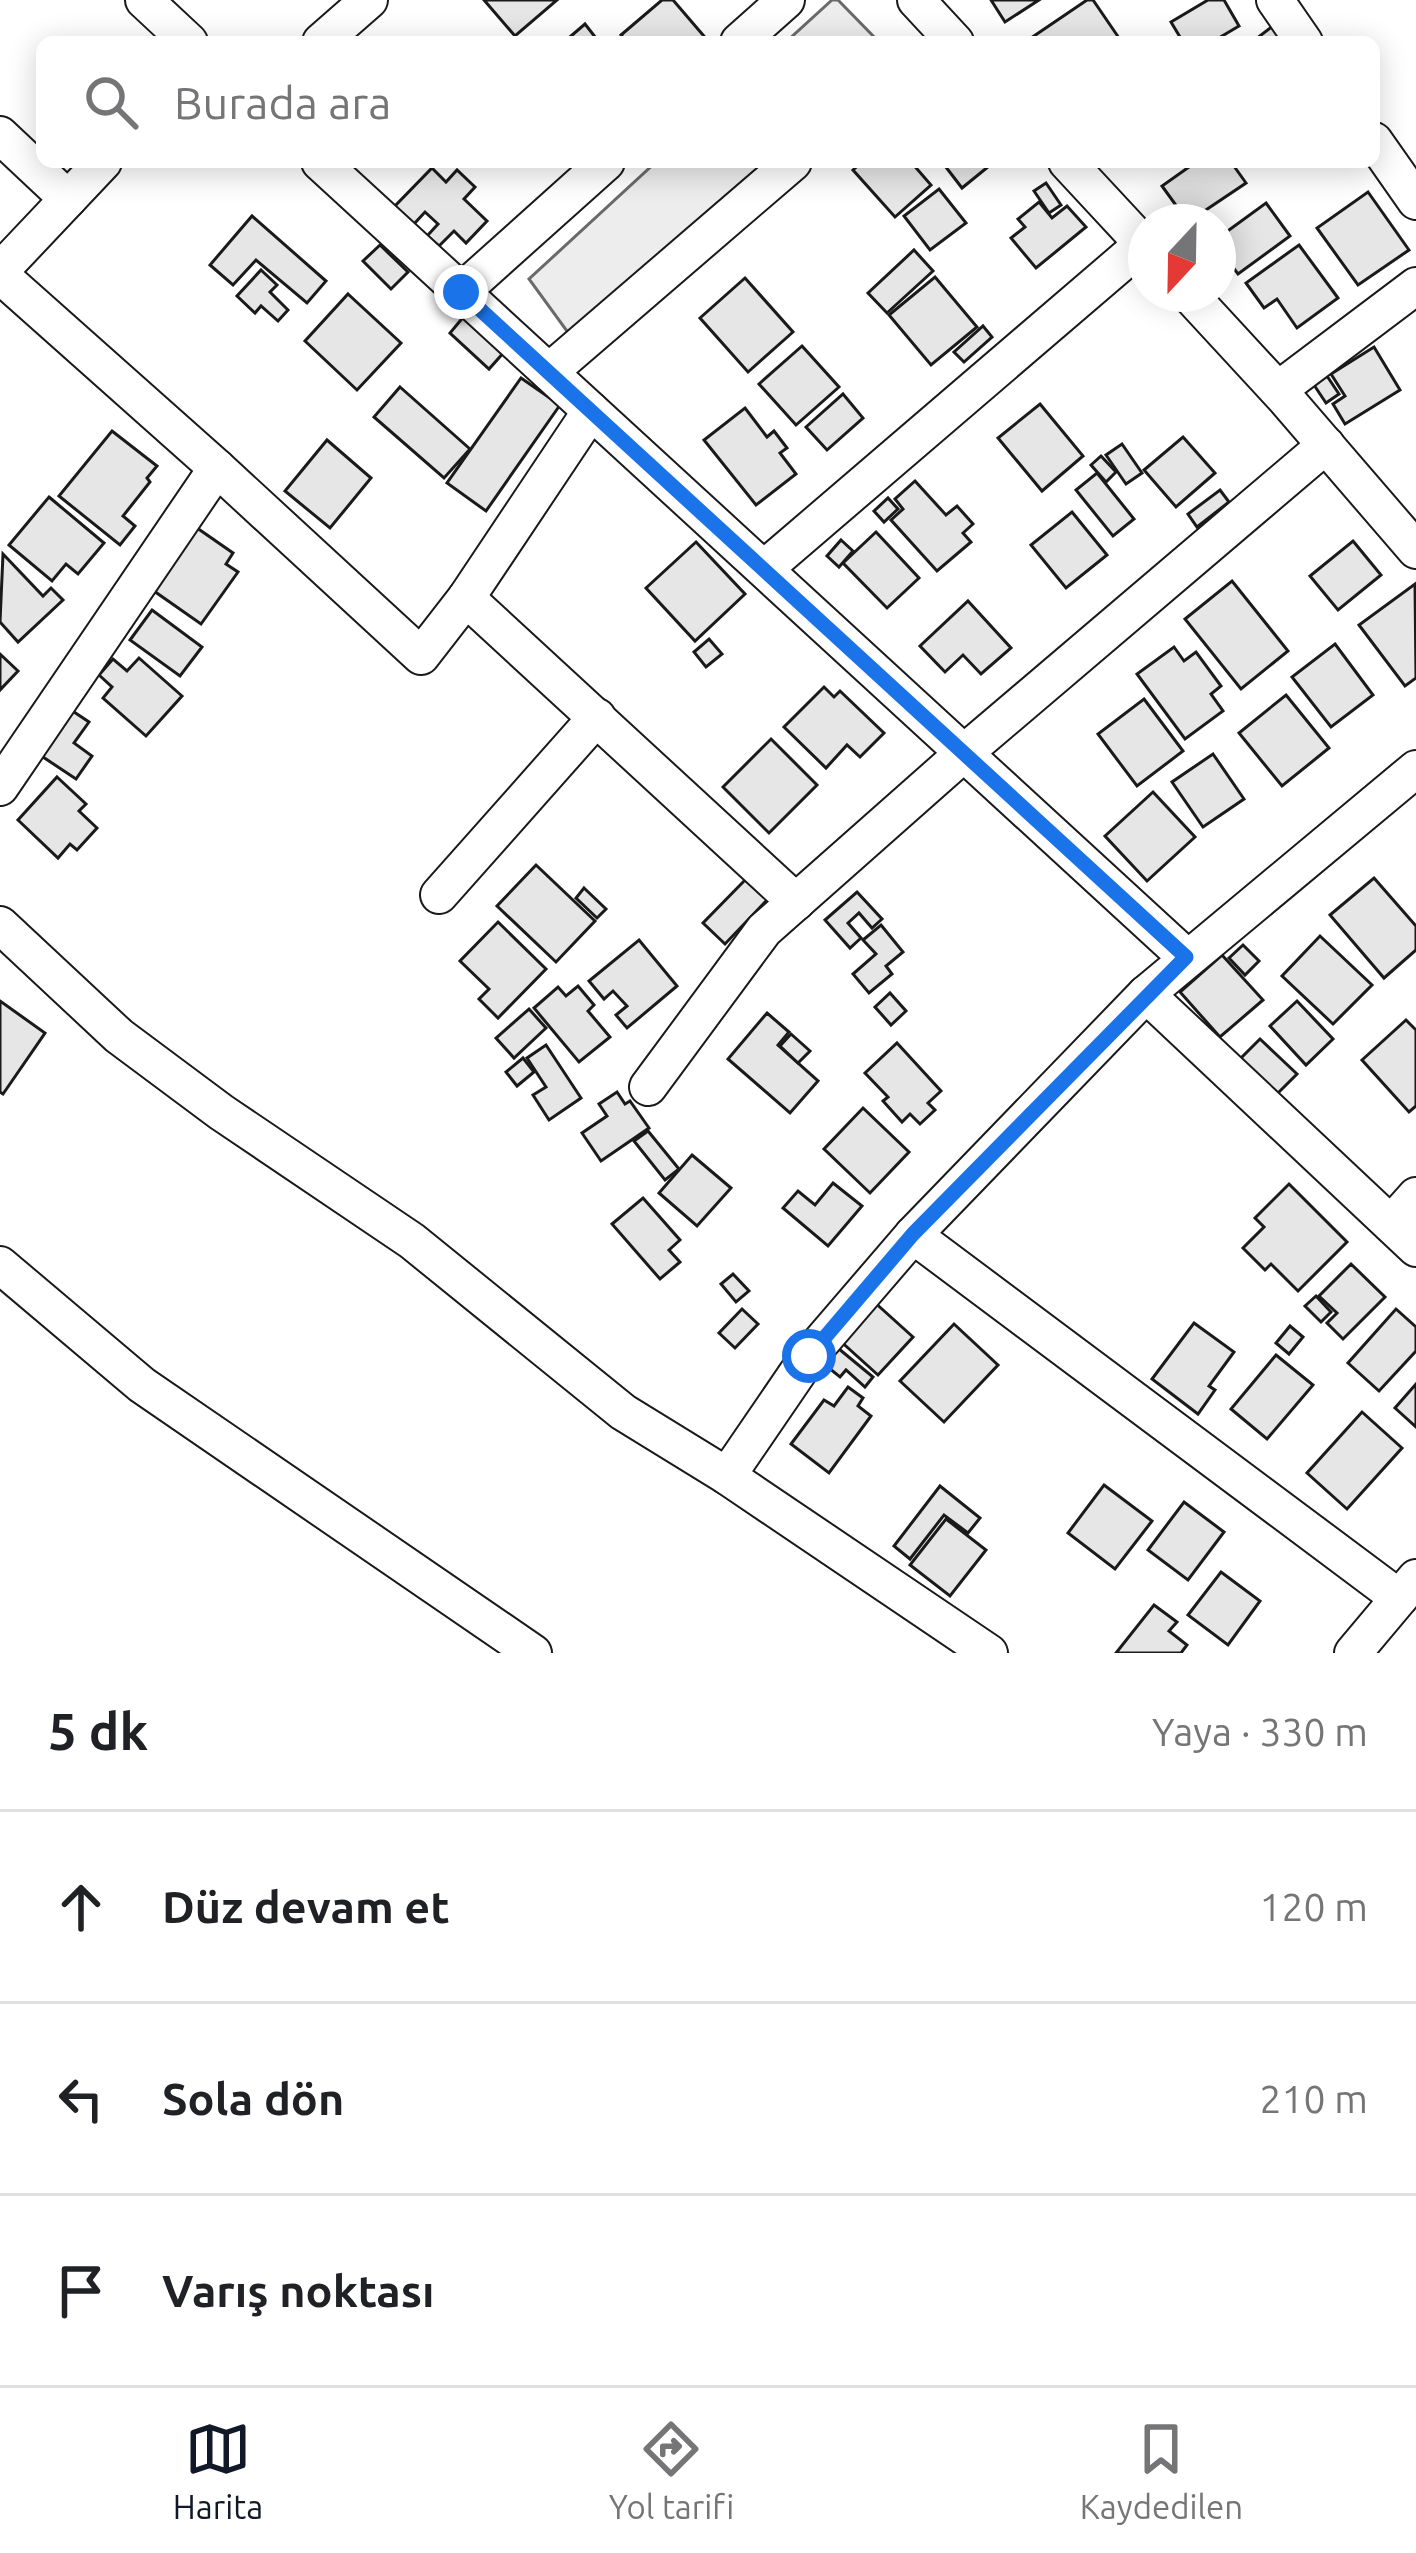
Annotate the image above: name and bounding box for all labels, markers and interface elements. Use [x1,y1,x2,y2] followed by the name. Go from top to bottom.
[36,36,1380,168] search box
[78,69,144,135] icon: search
[174,77,391,128] text: Burada ara
[1128,204,1236,312] north arrow
[434,265,488,319] route end
[782,1329,836,1383] route start
[48,1702,148,1760] text: 5 dk
[1152,1710,1368,1753] text: Yaya · 330 m
[48,1874,114,1940] icon: ahead
[162,1881,450,1932] text: Düz devam et
[1259,1885,1368,1928] text: 120 m
[48,2066,114,2132] icon: left
[162,2073,344,2124] text: Sola dön
[1259,2077,1368,2120] text: 210 m
[48,2258,114,2324] icon: arrive
[162,2265,435,2316] text: Varış noktası
[173,2416,263,2525] tab: Harita
[609,2416,734,2525] tab: Yol tarifi
[1080,2416,1243,2525] tab: Kaydedilen

